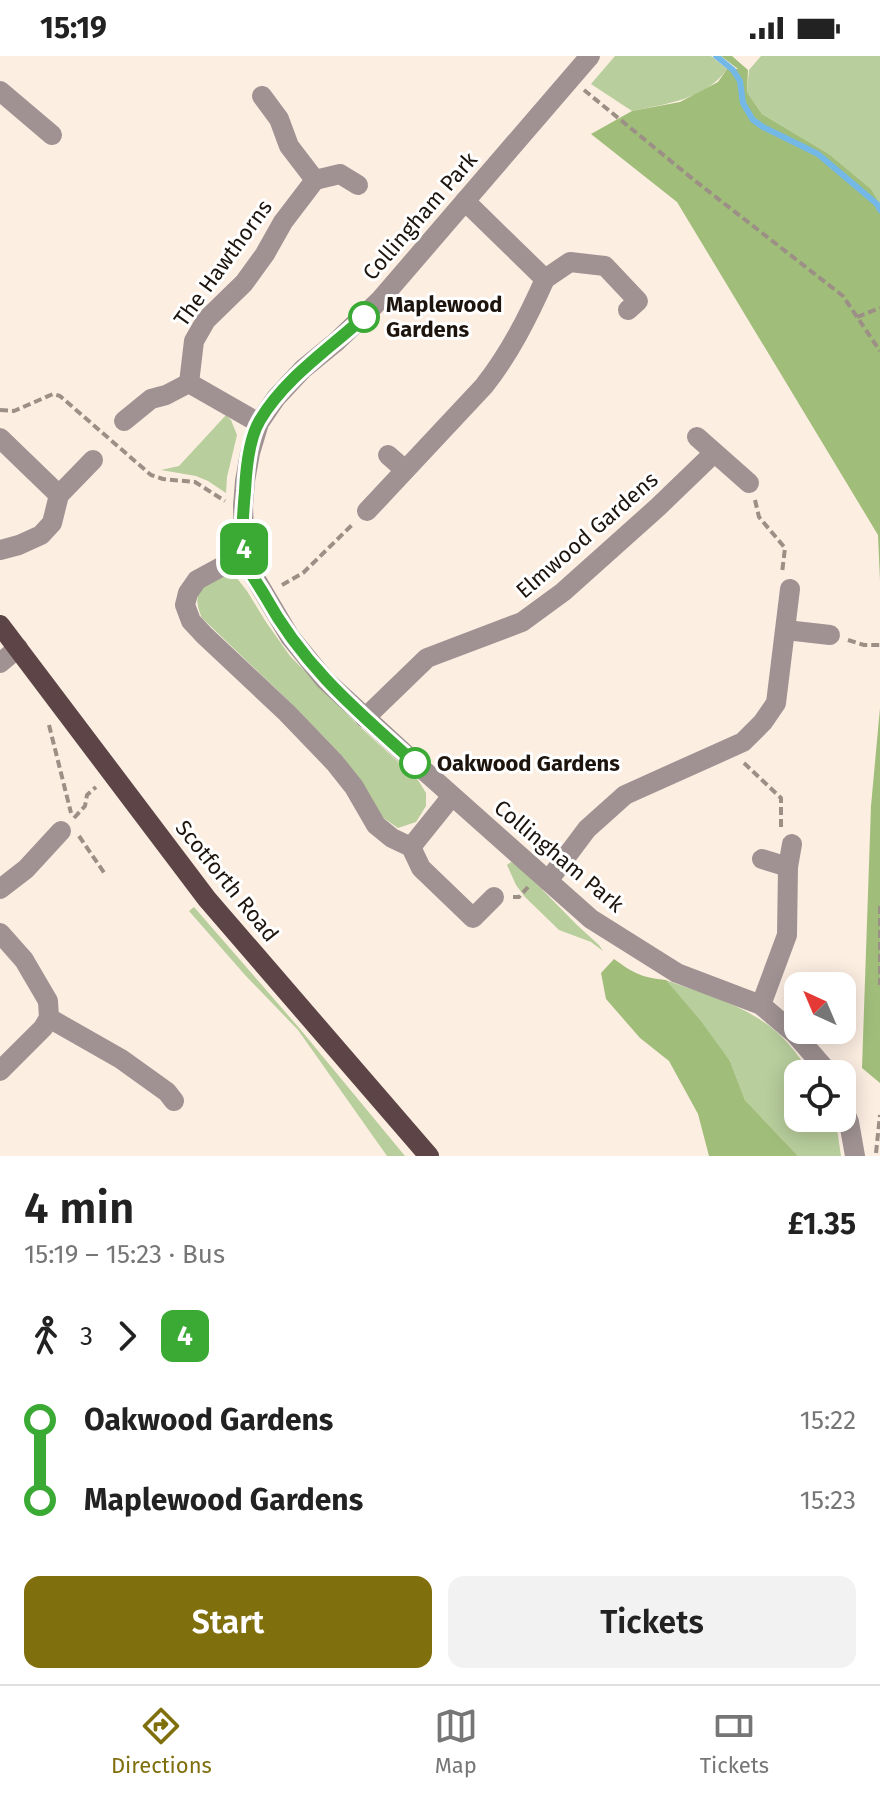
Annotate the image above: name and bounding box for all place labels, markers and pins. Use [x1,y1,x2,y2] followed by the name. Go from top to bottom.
[386,291,502,343] place label: Maplewood Gardens
[349,302,379,332] marker: Maplewood Gardens
[400,748,430,778] marker: Oakwood Gardens
[437,750,620,777] place label: Oakwood Gardens

